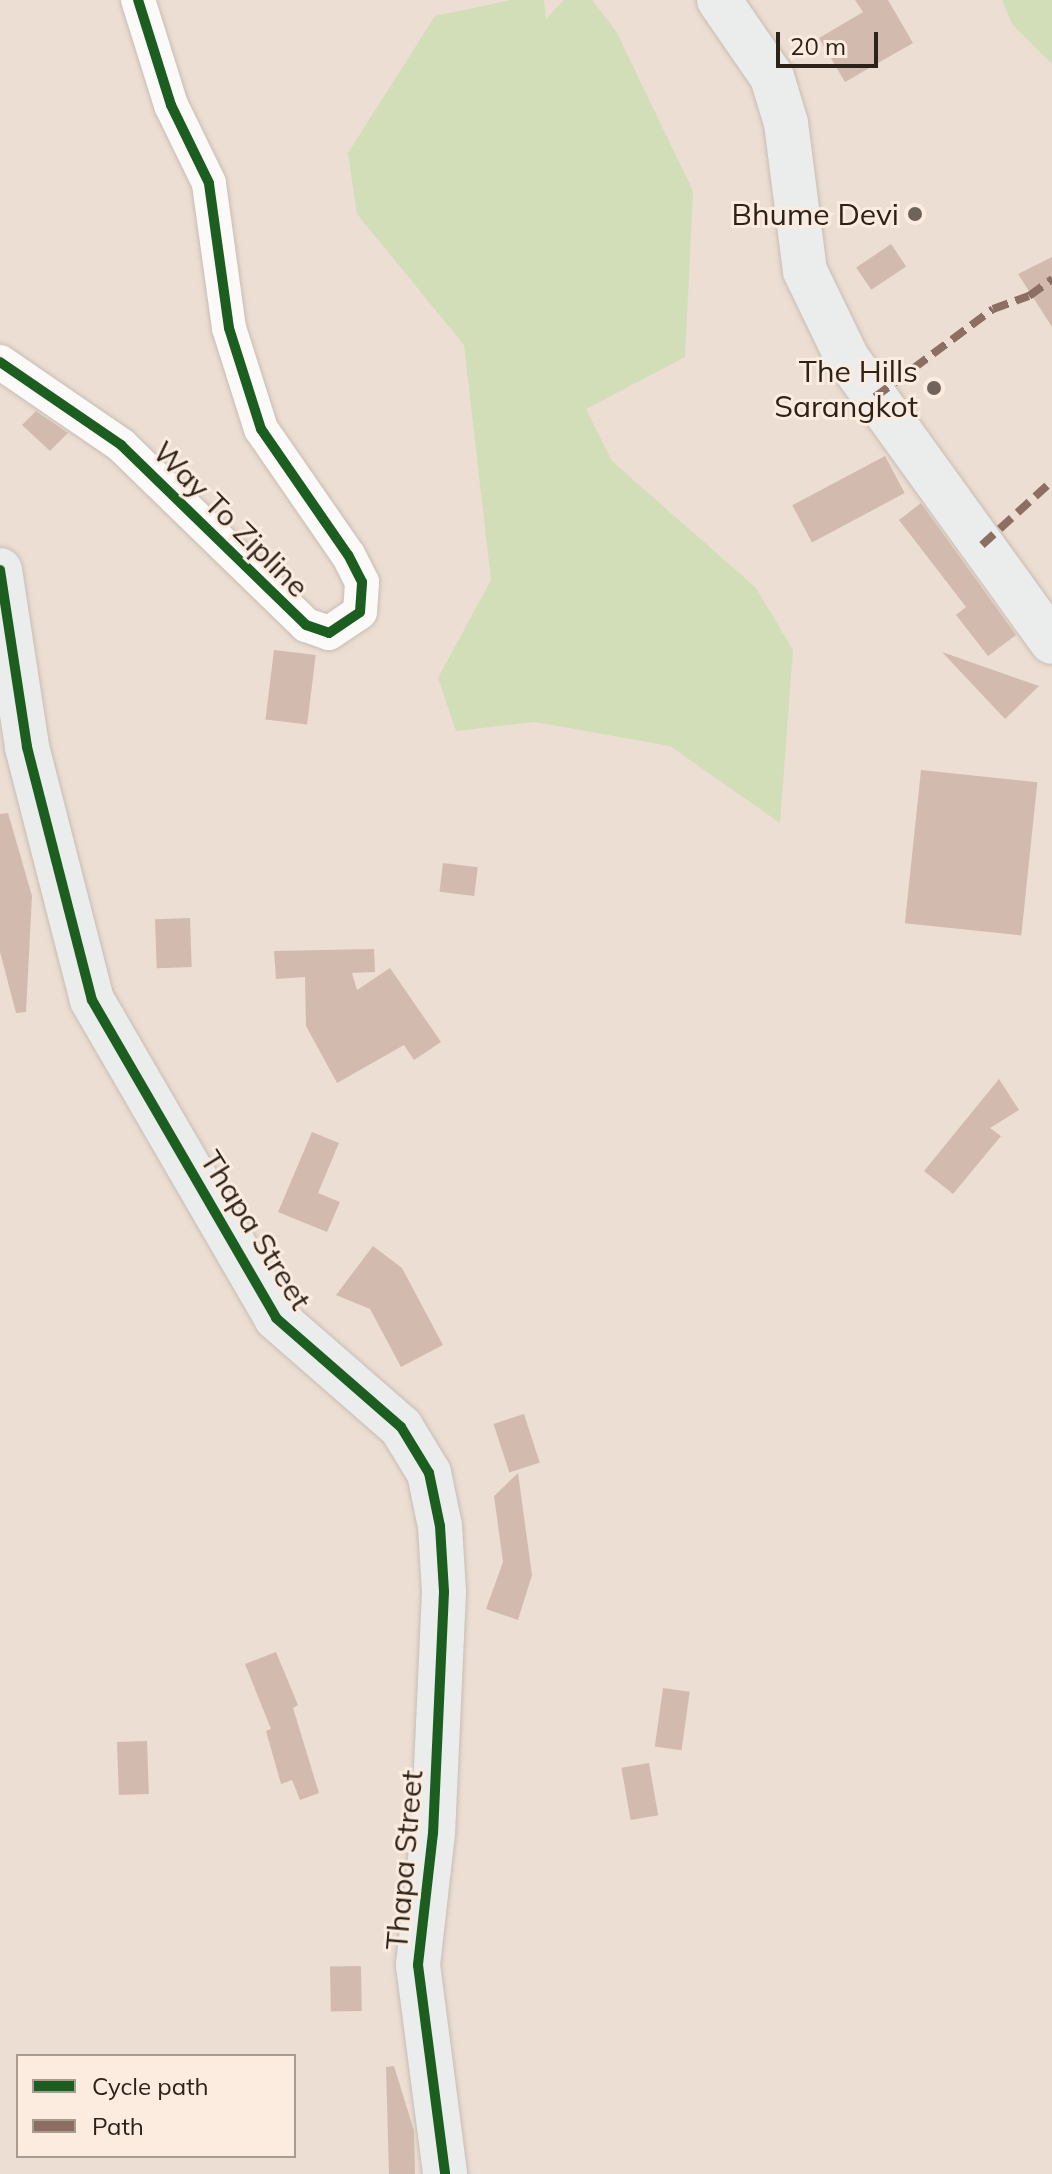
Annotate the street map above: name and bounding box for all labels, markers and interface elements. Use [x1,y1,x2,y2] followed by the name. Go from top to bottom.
[780,16,882,66] scale bar
[790,31,846,61] text: 20 m
[732,196,899,232] place label: Bhume Devi
[906,205,924,223] marker: Bhume Devi
[774,353,918,424] place label: The Hills Sarangkot
[925,379,943,397] marker: The Hills Sarangkot
[146,434,316,604] street label: Way To Zipline
[193,1144,319,1316] street label: Thapa Street
[378,1769,430,1951] street label: Thapa Street
[16,2054,296,2158] legend
[92,2071,209,2101] text: Cycle path
[92,2111,144,2141] text: Path

